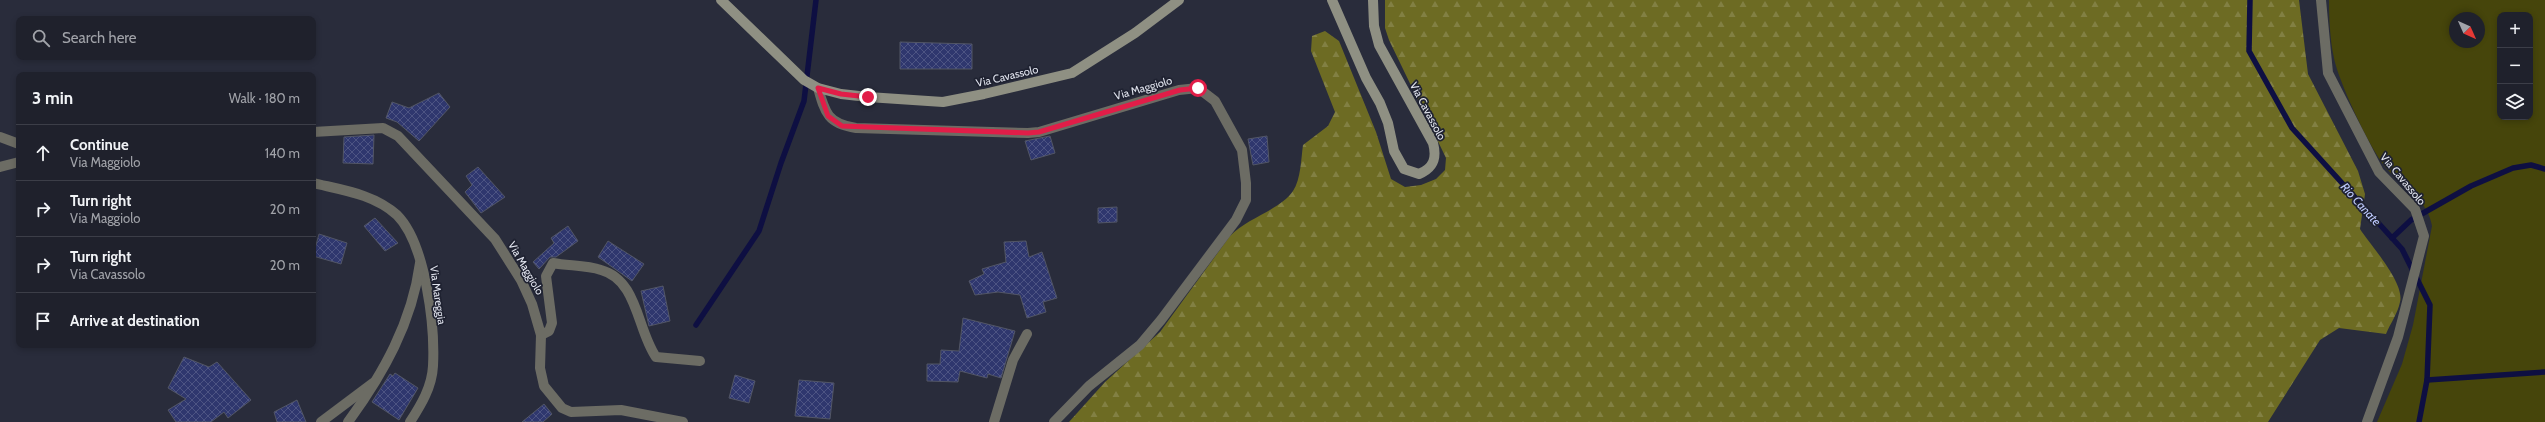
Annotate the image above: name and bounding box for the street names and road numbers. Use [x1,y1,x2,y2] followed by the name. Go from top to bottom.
[974,62,1040,90] street label: Via Cavassolo
[1112,73,1174,103] street label: Via Maggiolo
[1407,80,1449,142] street label: Via Cavassolo
[2377,150,2429,208] street label: Via Cavassolo
[505,239,547,297] street label: Via Maggiolo
[427,265,449,326] street label: Via Mareggia

